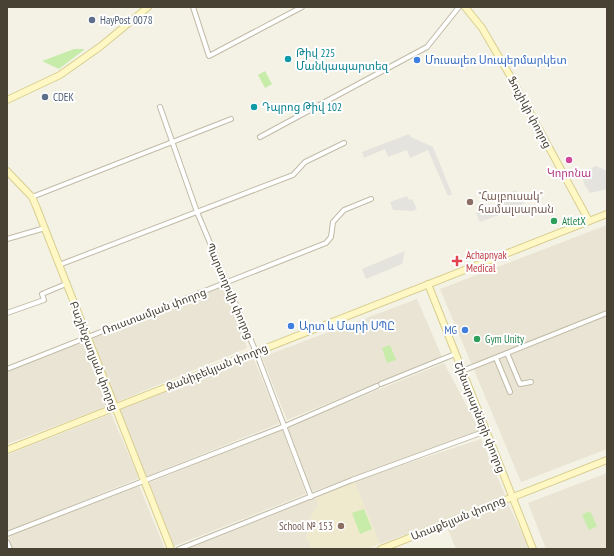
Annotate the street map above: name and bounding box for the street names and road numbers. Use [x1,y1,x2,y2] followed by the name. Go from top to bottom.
[505,74,555,150] street label: Ֆուչիկի փողոց
[203,241,257,341] street label: Պարսողովի փողոց
[100,285,208,337] street label: Ռուստամյան փողոց
[67,299,121,413] street label: Բաշինջաղյան փողոց
[164,340,270,394] street label: Ջանիբեկյան փողոց
[451,359,509,475] street label: Շինարարների փողոց
[409,493,507,543] street label: Առաքելյան փողոց

